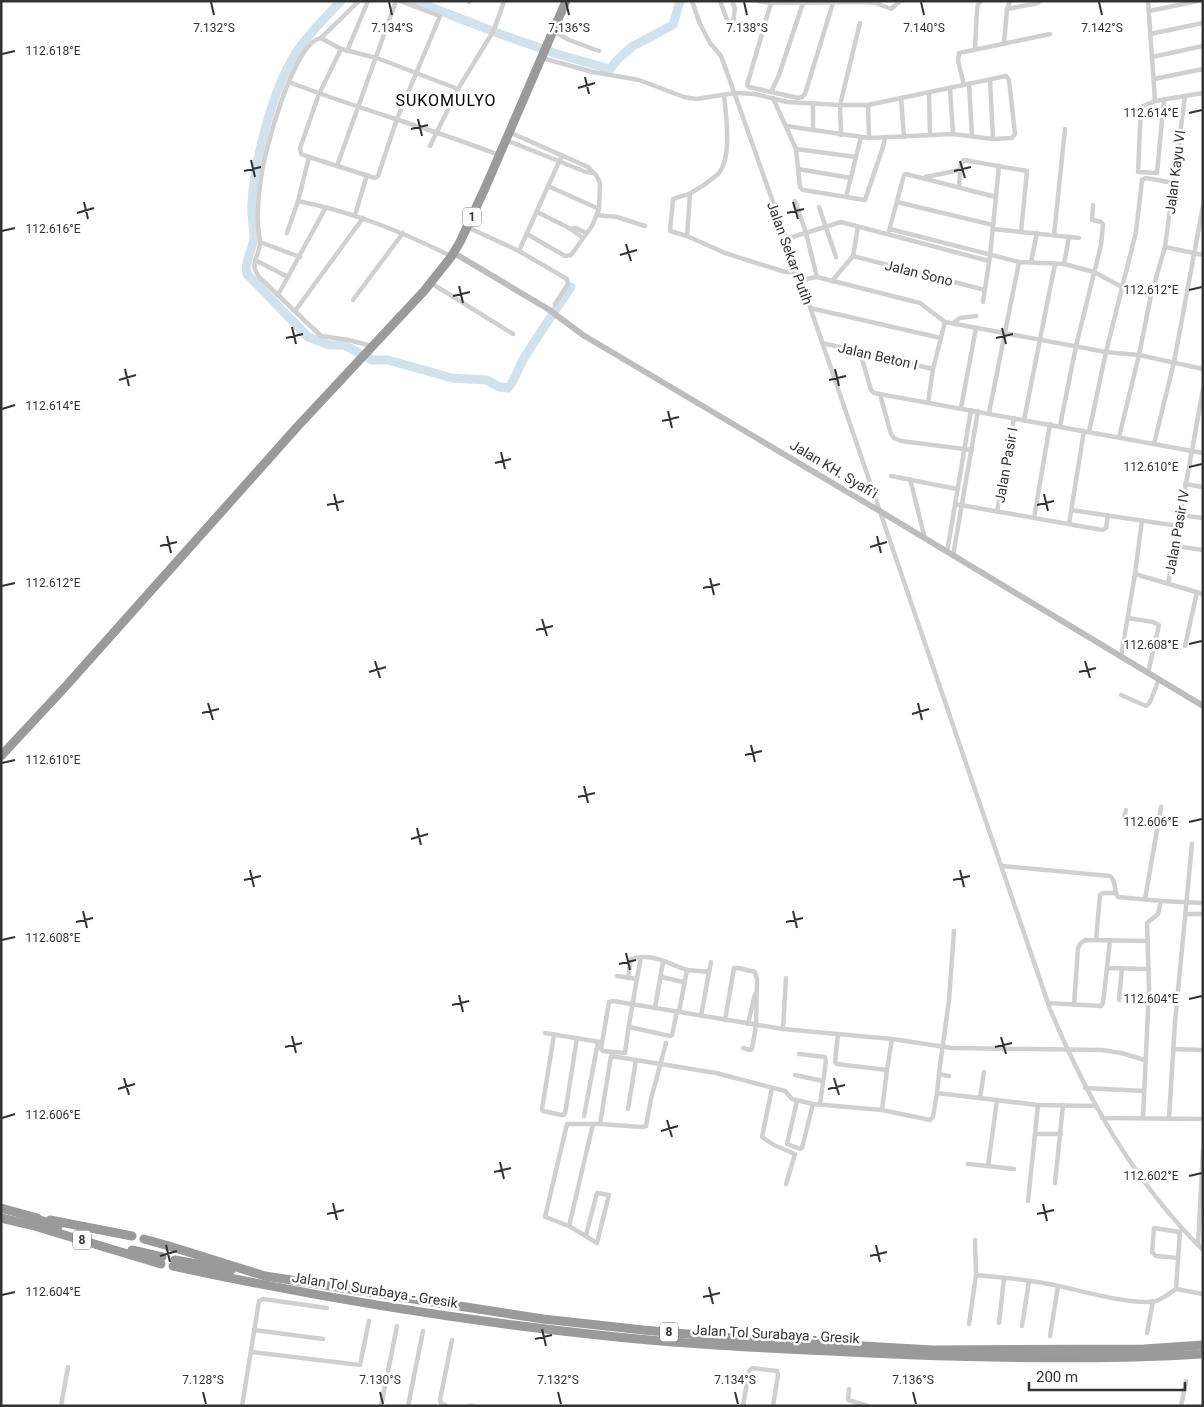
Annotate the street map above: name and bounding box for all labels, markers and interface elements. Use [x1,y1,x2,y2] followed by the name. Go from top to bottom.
[193,21,235,35] text: 7.132°S
[371,21,413,35] text: 7.134°S
[548,21,590,35] text: 7.136°S
[726,21,768,35] text: 7.138°S
[903,21,945,35] text: 7.140°S
[1081,21,1123,35] text: 7.142°S
[26,44,81,58] text: 112.618°E
[395,91,497,110] district label: SUKOMULYO
[1124,106,1179,120] text: 112.614°E
[1162,129,1188,215] street label: Jalan Kayu VI
[764,199,816,307] street label: Jalan Sekar Putih
[463,208,481,226] road number: 1
[26,222,81,236] text: 112.616°E
[883,257,955,289] street label: Jalan Sono
[1124,283,1179,297] text: 112.612°E
[837,339,919,373] street label: Jalan Beton I
[26,399,81,413] text: 112.614°E
[991,426,1021,504] street label: Jalan Pasir I
[787,437,881,501] street label: Jalan KH. Syafi'i
[1124,460,1179,474] text: 112.610°E
[1162,488,1192,575] street label: Jalan Pasir IV
[26,576,81,590] text: 112.612°E
[1124,638,1179,652] text: 112.608°E
[26,753,81,767] text: 112.610°E
[1124,815,1179,829] text: 112.606°E
[26,931,81,945] text: 112.608°E
[1124,992,1179,1006] text: 112.604°E
[26,1108,81,1122] text: 112.606°E
[1124,1169,1179,1183] text: 112.602°E
[73,1230,91,1250] road number: 8
[291,1269,460,1311] street label: Jalan Tol Surabaya - Gresik
[26,1285,81,1299] text: 112.604°E
[660,1322,678,1341] road number: 8
[692,1322,861,1346] street label: Jalan Tol Surabaya - Gresik
[1029,1360,1185,1392] scale bar
[1036,1368,1078,1386] text: 200 m
[182,1373,224,1387] text: 7.128°S
[359,1373,401,1387] text: 7.130°S
[537,1373,579,1387] text: 7.132°S
[714,1373,756,1387] text: 7.134°S
[892,1373,934,1387] text: 7.136°S

